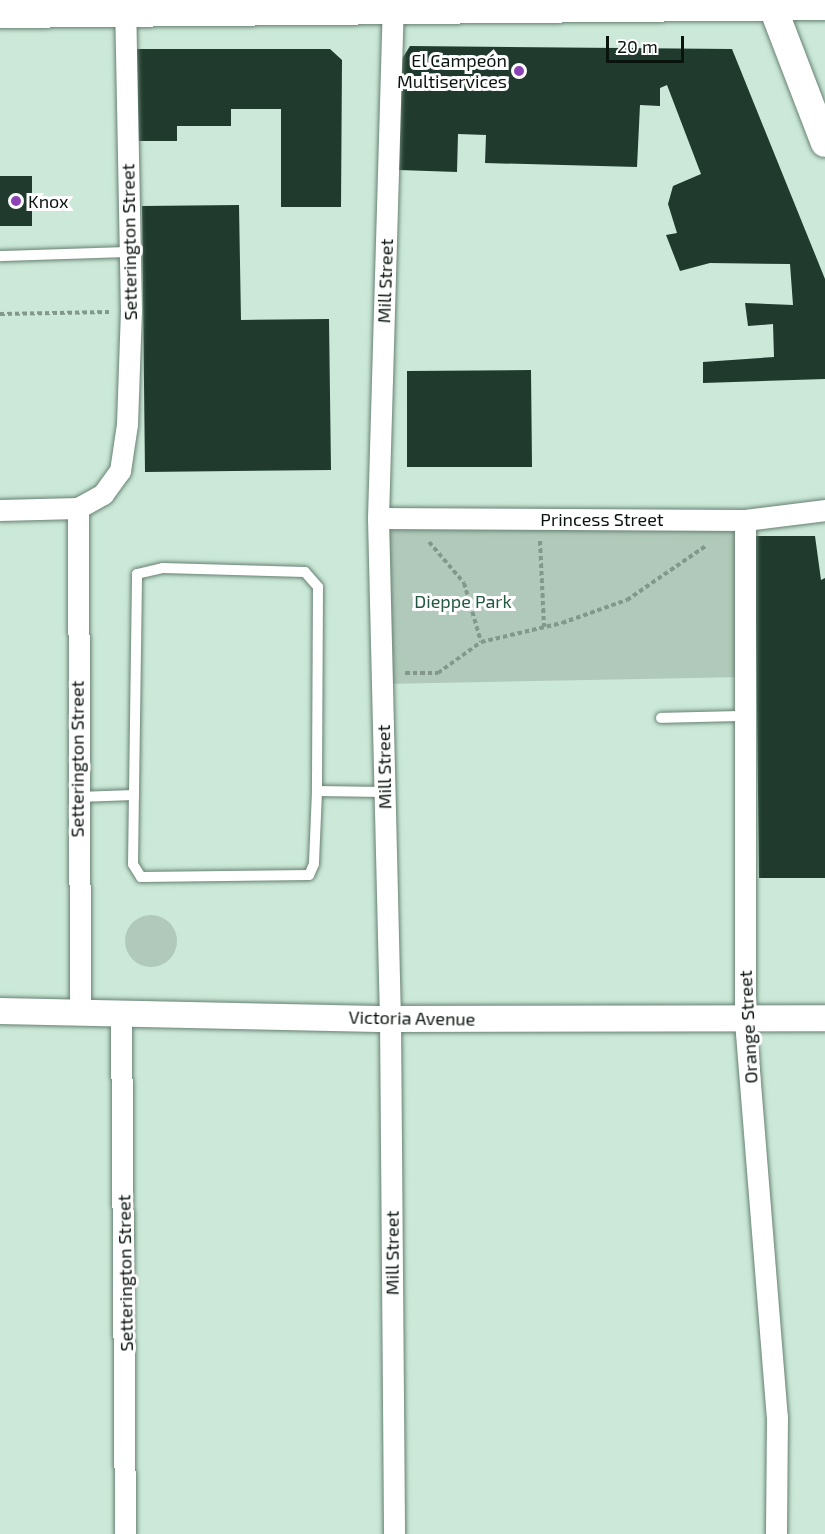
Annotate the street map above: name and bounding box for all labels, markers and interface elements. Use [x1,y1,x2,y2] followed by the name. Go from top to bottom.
[609,24,687,62] scale bar
[617,35,658,57] text: 20 m
[397,50,507,92] place label: El Campeón Multiservices
[512,64,526,78] marker: El Campeón Multiservices
[117,163,141,321] street label: Setterington Street
[28,190,69,212] place label: Knox
[9,194,23,208] marker: Knox
[373,238,397,324] street label: Mill Street
[540,508,664,530] street label: Princess Street
[414,590,512,612] park label: Dieppe Park
[66,681,88,837] street label: Setterington Street
[372,724,396,810] street label: Mill Street
[734,970,762,1084] street label: Orange Street
[348,1006,476,1030] street label: Victoria Avenue
[113,1194,137,1352] street label: Setterington Street
[381,1211,403,1295] street label: Mill Street

